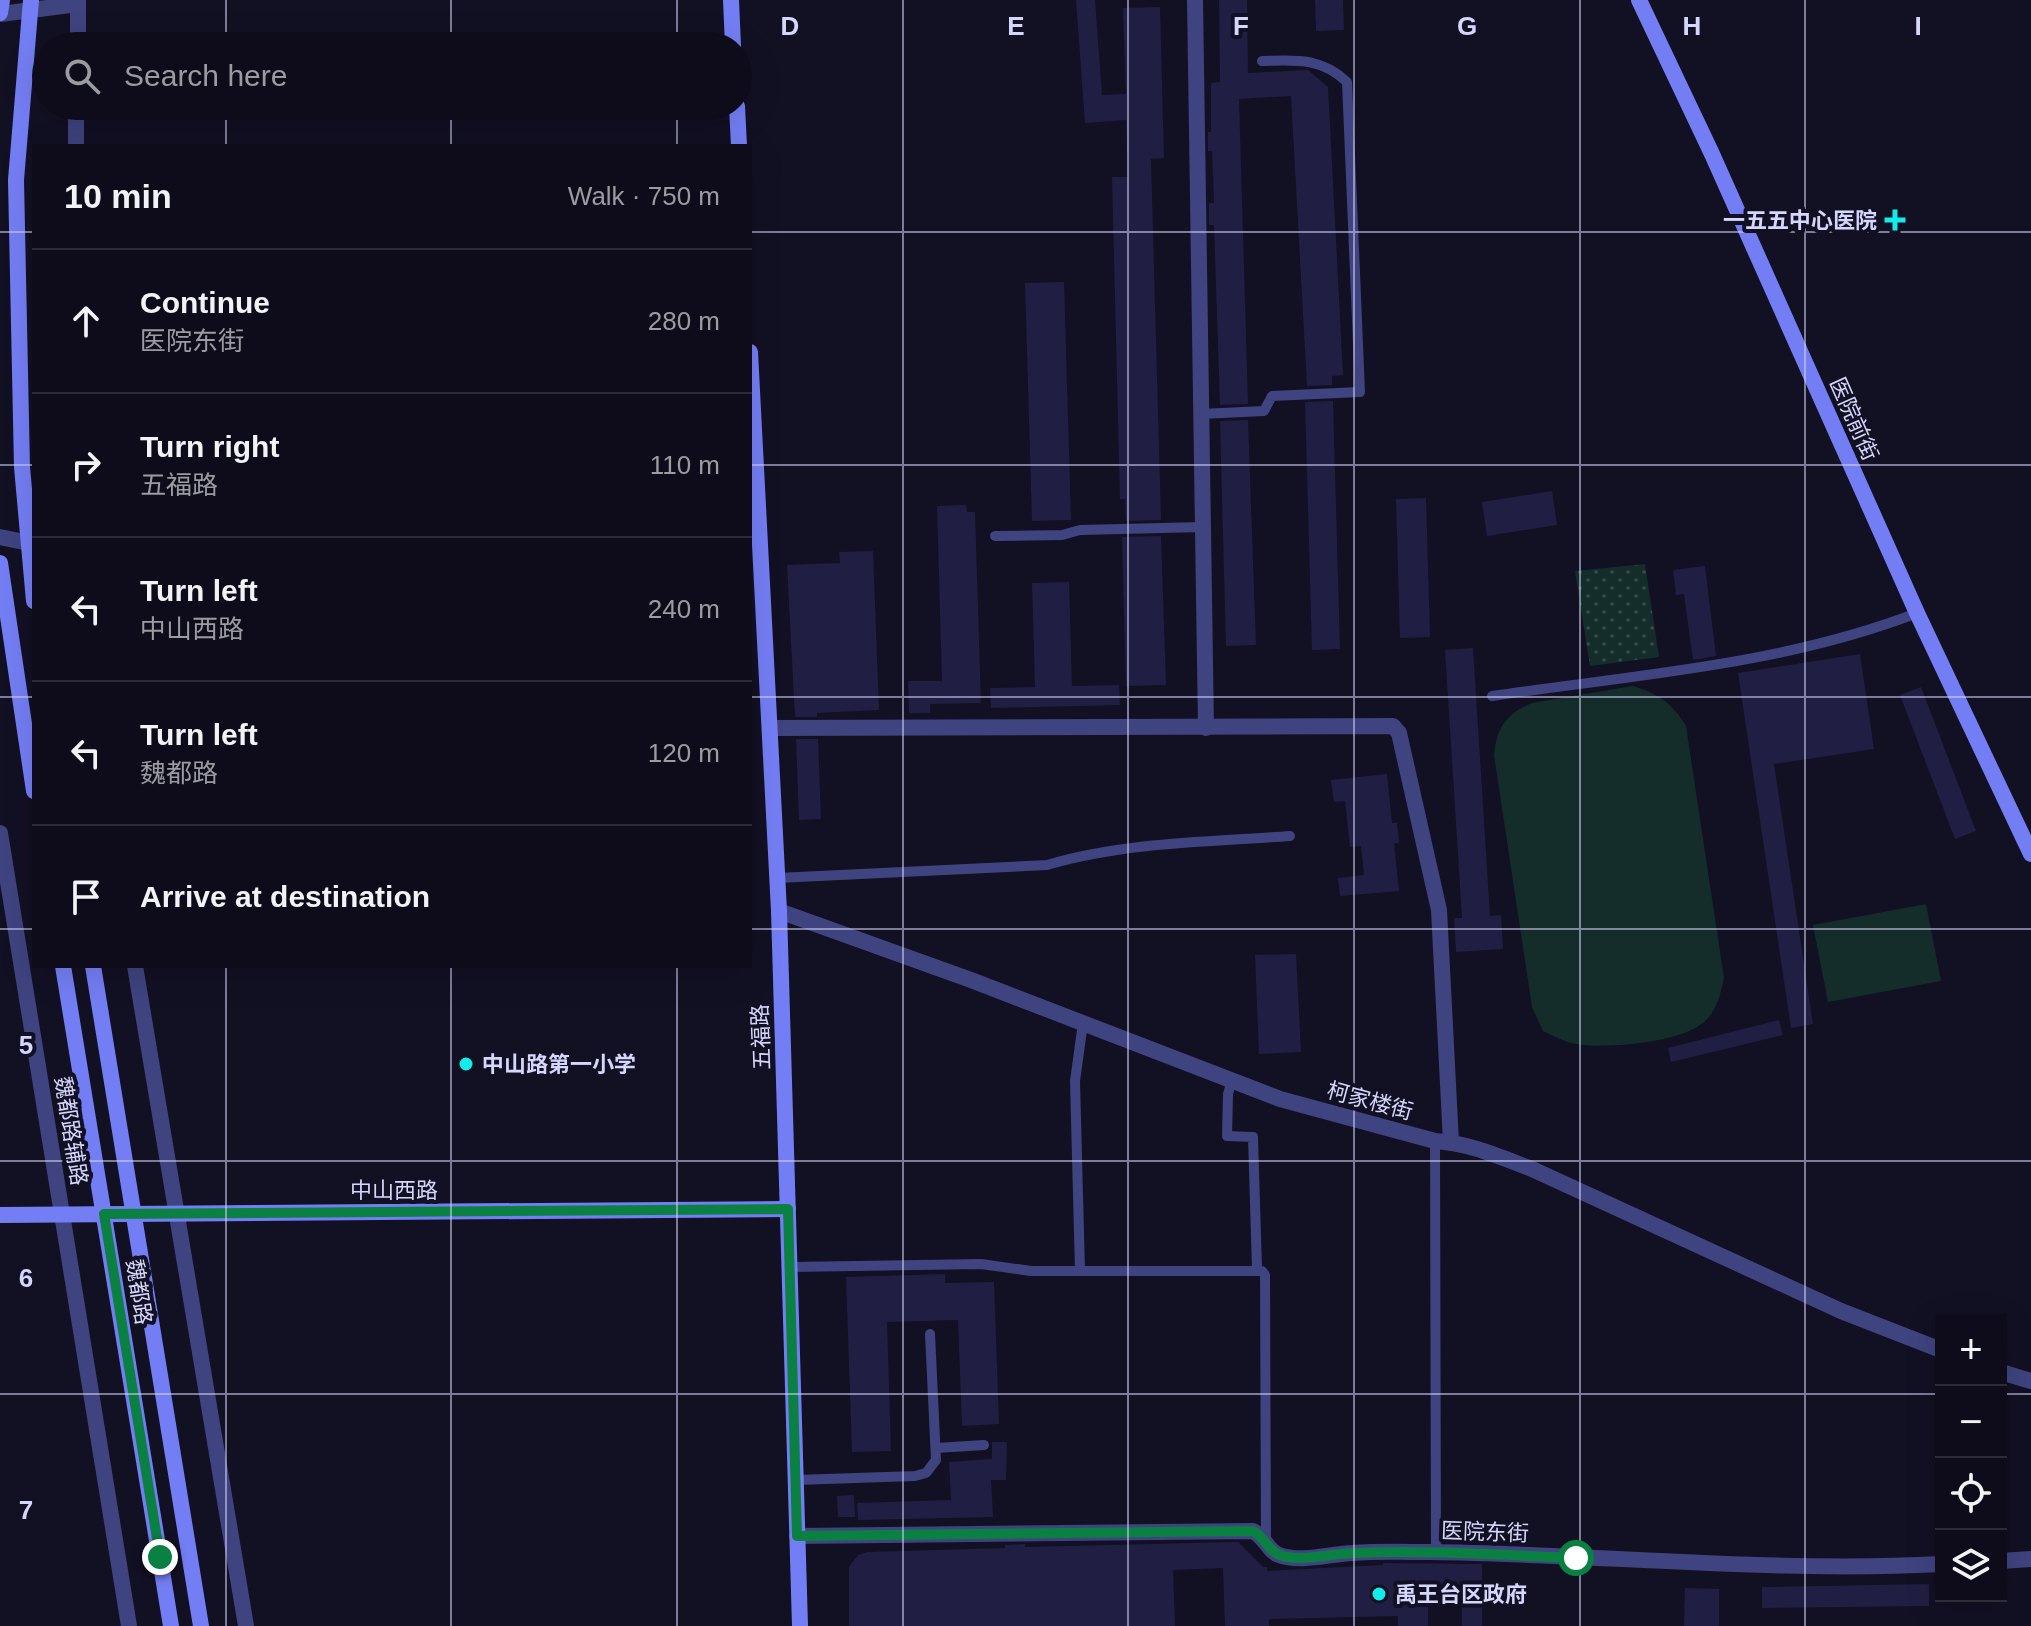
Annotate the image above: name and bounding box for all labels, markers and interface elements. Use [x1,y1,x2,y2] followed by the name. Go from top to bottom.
[781,11,799,41] text: D
[1007,11,1025,41] text: E
[1233,11,1249,41] text: F
[1457,11,1477,41] text: G
[1683,11,1701,41] text: H
[1914,11,1922,41] text: I
[32,32,752,120] search box
[60,54,104,98] icon: search
[124,59,287,92] text: Search here
[64,177,172,215] text: 10 min
[568,181,720,211] text: Walk · 750 m
[1723,208,1877,233] place label: 一五五中心医院
[1884,209,1906,231] marker: 一五五中心医院
[140,286,270,319] text: Continue
[64,299,108,343] icon: ahead
[648,306,720,336] text: 280 m
[140,326,244,356] text: 医院东街
[1825,374,1883,464] street label: 医院前街
[140,430,279,463] text: Turn right
[64,443,108,487] icon: right
[650,450,720,480] text: 110 m
[140,470,218,500] text: 五福路
[140,574,258,607] text: Turn left
[64,587,108,631] icon: left
[648,594,720,624] text: 240 m
[140,614,244,644] text: 中山西路
[140,718,258,751] text: Turn left
[64,731,108,775] icon: left
[648,738,720,768] text: 120 m
[140,758,218,788] text: 魏都路
[64,875,108,919] icon: arrive
[140,880,430,913] text: Arrive at destination
[747,1004,775,1070] street label: 五福路
[19,1030,33,1060] text: 5
[482,1052,636,1077] place label: 中山路第一小学
[457,1055,475,1073] marker: 中山路第一小学
[50,1075,92,1187] street label: 魏都路辅路
[1324,1078,1416,1124] street label: 柯家楼街
[350,1178,438,1203] street label: 中山西路
[121,1257,157,1327] street label: 魏都路
[19,1263,33,1293] text: 6
[1935,1314,2007,1602] map controls
[1935,1314,2007,1386] button: +
[1935,1386,2007,1458] button: −
[1935,1458,2007,1530] button: locate
[19,1495,33,1525] text: 7
[1441,1518,1529,1546] street label: 医院东街
[1935,1530,2007,1602] button: layers
[142,1539,178,1575] route end
[1558,1540,1594,1576] route start
[1395,1582,1527,1607] place label: 禹王台区政府
[1370,1585,1388,1603] marker: 禹王台区政府

